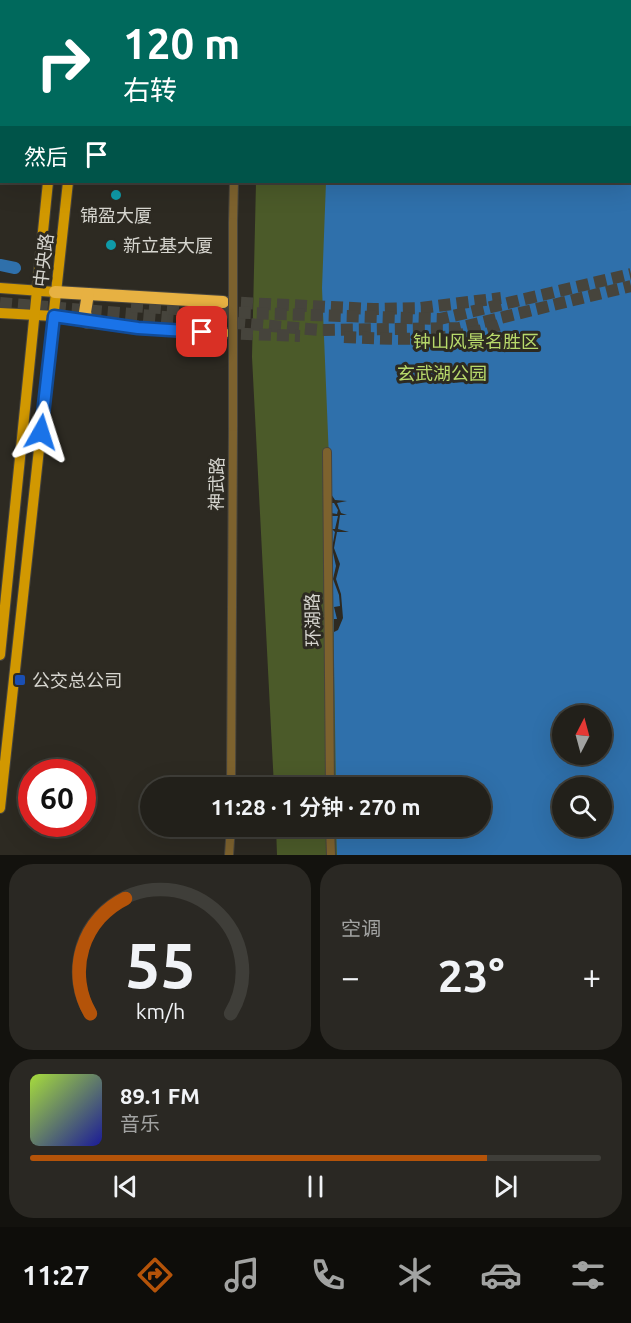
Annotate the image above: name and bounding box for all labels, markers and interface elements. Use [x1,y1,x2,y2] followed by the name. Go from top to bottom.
[123,20,240,67] text: 120 m
[24,24,102,102] icon: right
[123,75,177,105] text: 右转
[80,138,113,171] icon: arrive
[24,144,68,169] text: 然后
[109,188,123,202] marker: 锦盈大厦
[80,205,152,225] place label: 锦盈大厦
[30,232,56,288] street label: 中央路
[123,235,213,255] place label: 新立基大厦
[104,238,118,252] marker: 新立基大厦
[176,306,227,357] pin
[185,315,218,348] icon: arrive
[413,331,539,351] park label: 钟山风景名胜区
[397,363,487,383] park label: 玄武湖公园
[9,400,73,464] position arrow
[206,457,226,511] street label: 神武路
[302,593,322,647] street label: 环湖路
[32,670,122,690] place label: 公交总公司
[13,673,27,687] marker: 公交总公司
[552,705,612,765] north arrow
[552,705,612,837] map controls
[18,759,96,837] speed limit sign: 60
[552,777,612,837] button: search
[211,794,420,819] text: 11:28 · 1 分钟 · 270 m
[341,917,381,940] text: 空调
[125,930,195,1000] text: 55
[438,950,504,1001] text: 23°
[341,958,360,995] text: −
[582,958,601,995] text: +
[135,999,185,1023] text: km/h
[120,1083,200,1108] text: 89.1 FM
[120,1112,160,1135] text: 音乐
[109,1170,142,1203] icon: previous
[299,1170,332,1203] icon: pause
[489,1170,522,1203] icon: next
[134,1254,176,1296] icon: directions
[221,1254,263,1296] icon: music
[307,1254,349,1296] icon: phone
[394,1254,436,1296] icon: climate
[480,1254,522,1296] icon: car
[567,1254,609,1296] icon: filters
[22,1260,90,1290] text: 11:27

